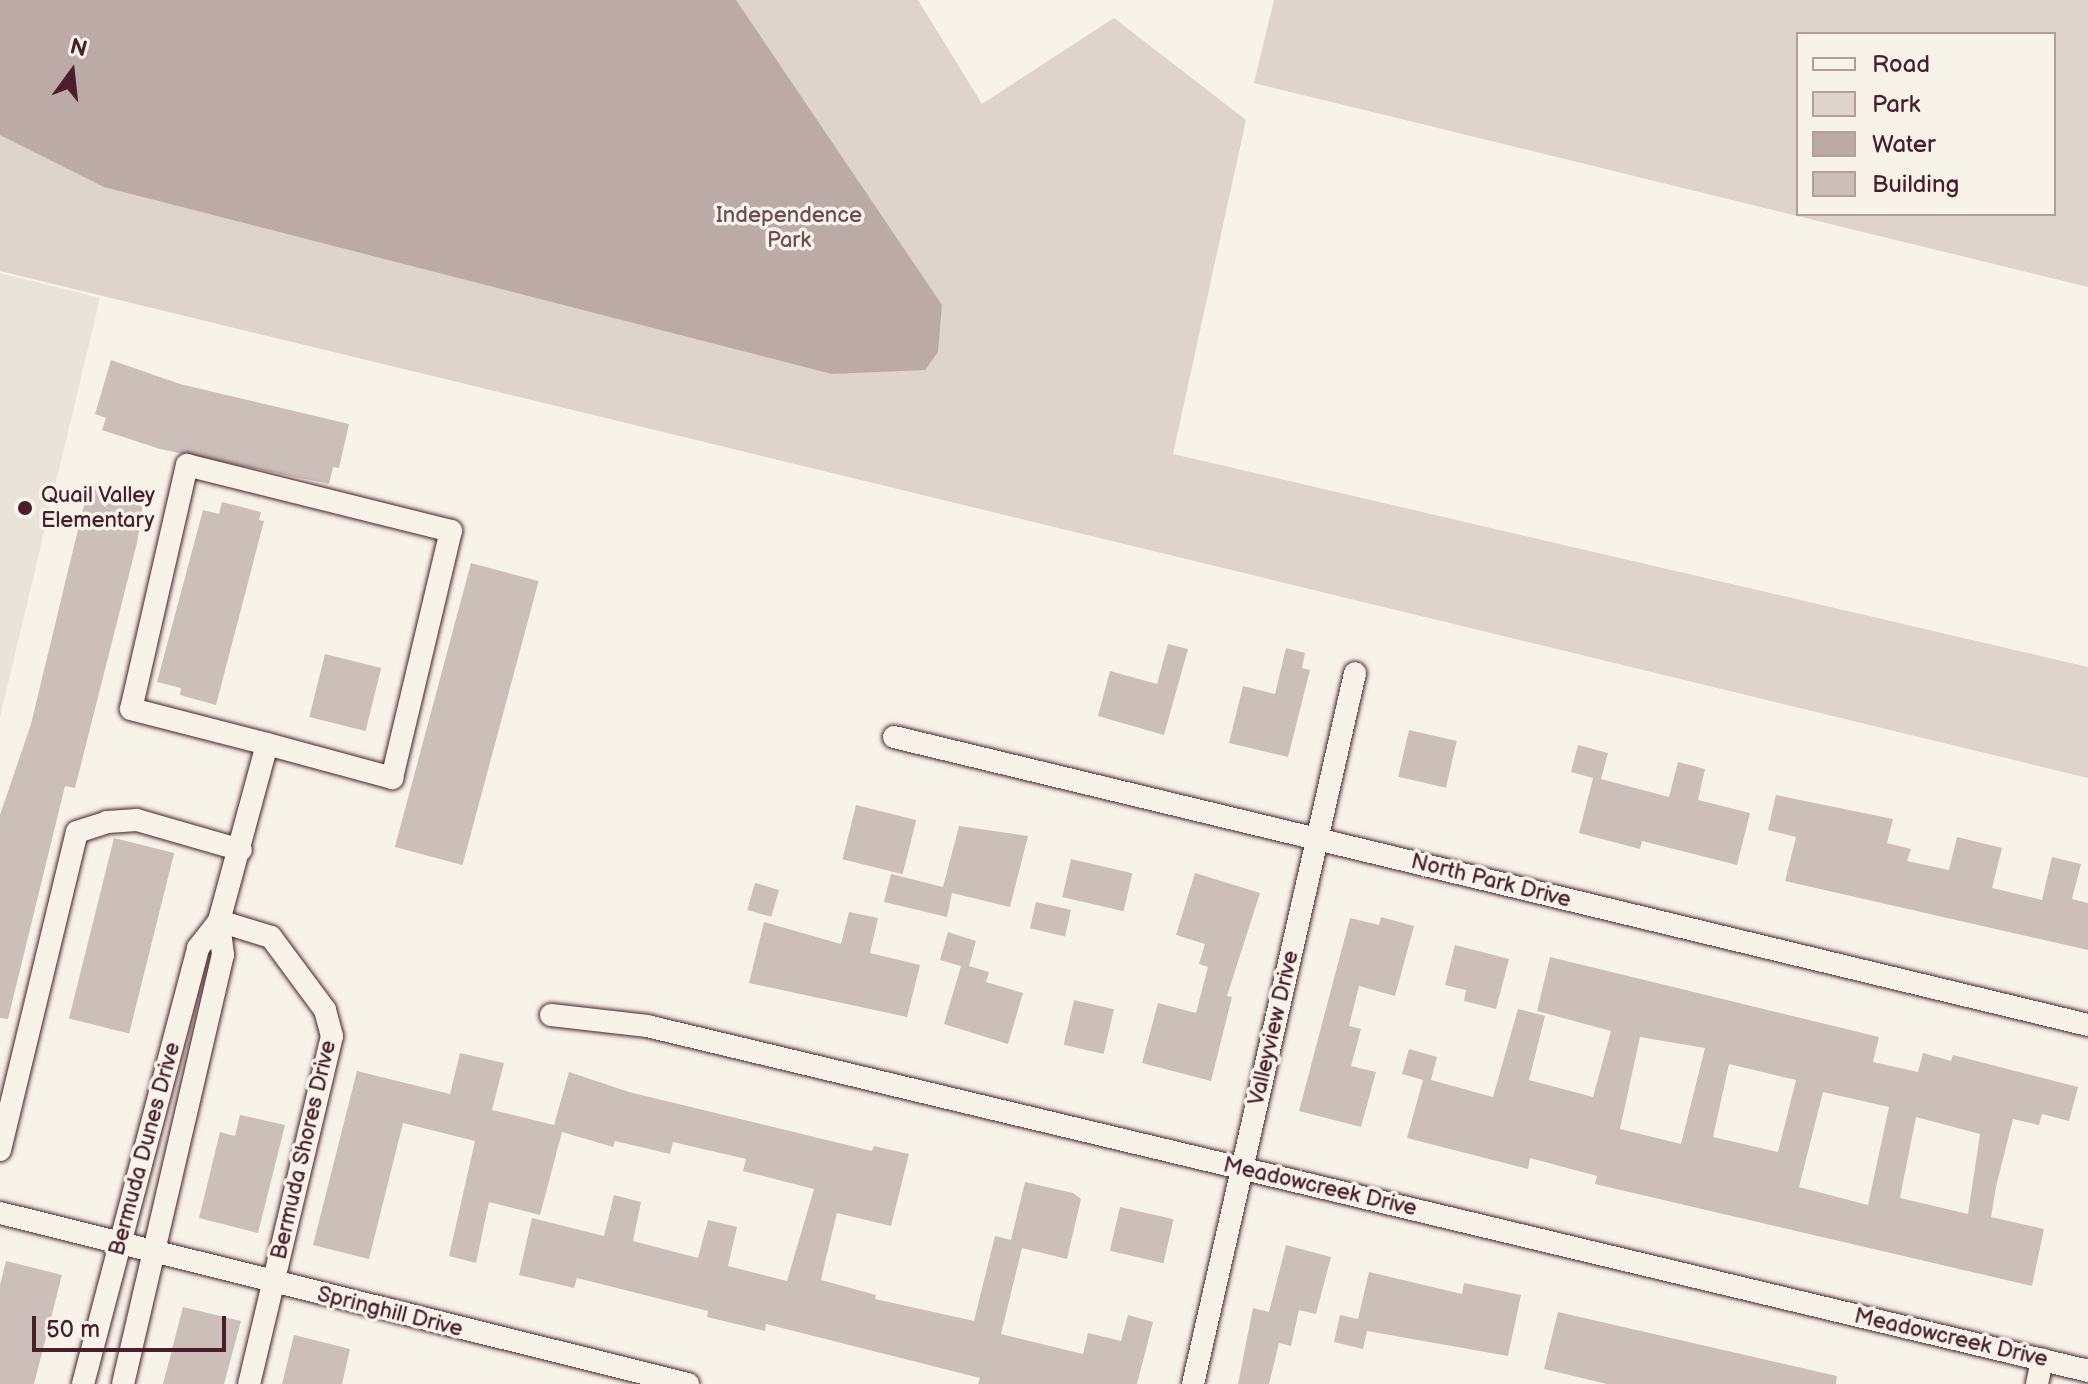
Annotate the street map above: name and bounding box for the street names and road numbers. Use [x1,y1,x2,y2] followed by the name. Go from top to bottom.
[1408,848,1574,914] street label: North Park Drive
[1243,948,1305,1108] street label: Valleyview Drive
[266,1038,342,1262] street label: Bermuda Shores Drive
[104,1039,186,1259] street label: Bermuda Dunes Drive
[1221,1152,1419,1222] street label: Meadowcreek Drive
[314,1281,466,1343] street label: Springhill Drive
[1852,1303,2050,1373] street label: Meadowcreek Drive

